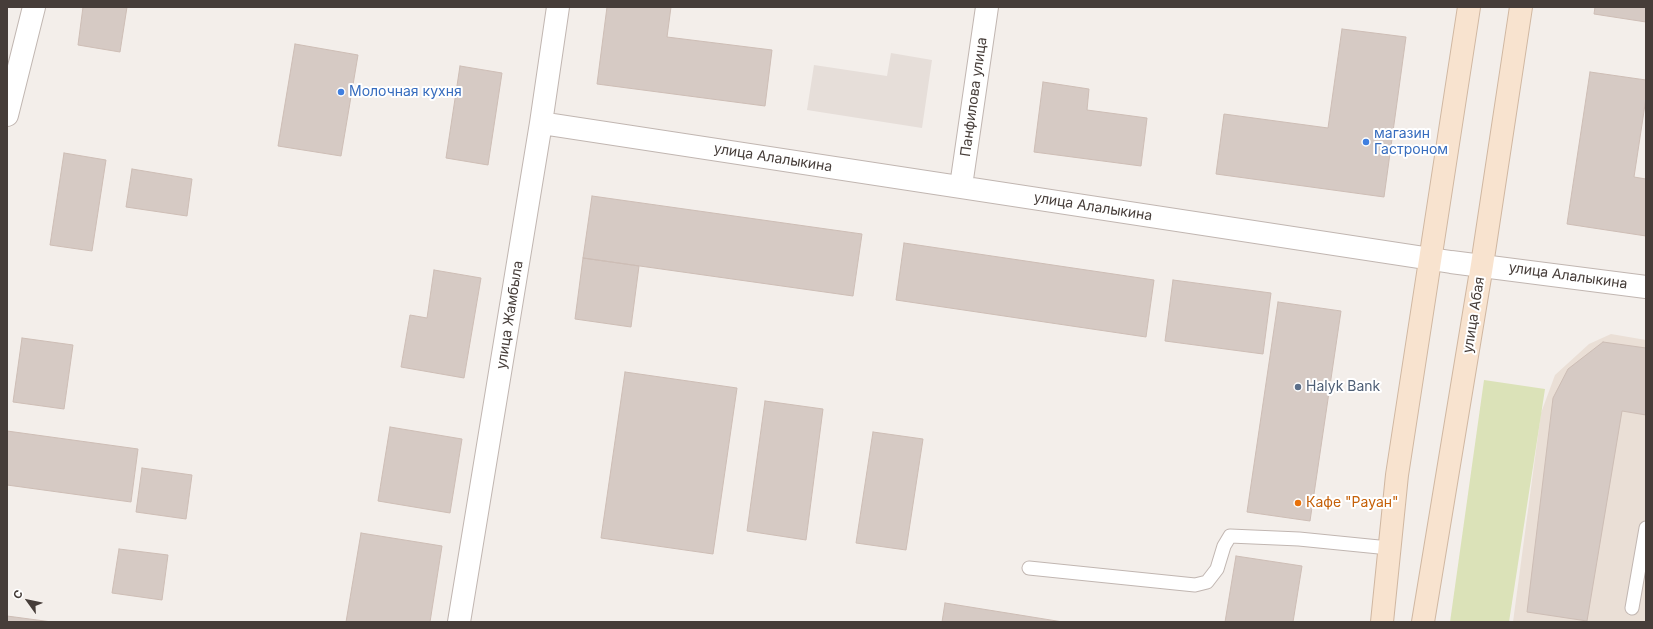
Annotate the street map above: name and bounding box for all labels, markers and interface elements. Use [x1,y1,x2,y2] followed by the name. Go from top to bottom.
[957,36,991,158] street label: Панфилова улица
[349,84,462,100] place label: Молочная кухня
[336,87,346,97] marker: Молочная кухня
[1374,126,1448,158] place label: магазин Гастроном
[1361,137,1371,147] marker: магазин Гастроном
[713,140,833,176] street label: улица Алалыкина
[1033,189,1153,225] street label: улица Алалыкина
[1508,259,1628,293] street label: улица Алалыкина
[493,260,527,370] street label: улица Жамбыла
[1460,276,1488,354] street label: улица Абая
[1306,379,1380,395] place label: Halyk Bank
[1293,382,1303,392] marker: Halyk Bank
[1306,495,1399,511] place label: Кафе "Рауан"
[1293,498,1303,508] marker: Кафе "Рауан"
[8,581,48,621] north arrow
[10,587,26,602] text: С

